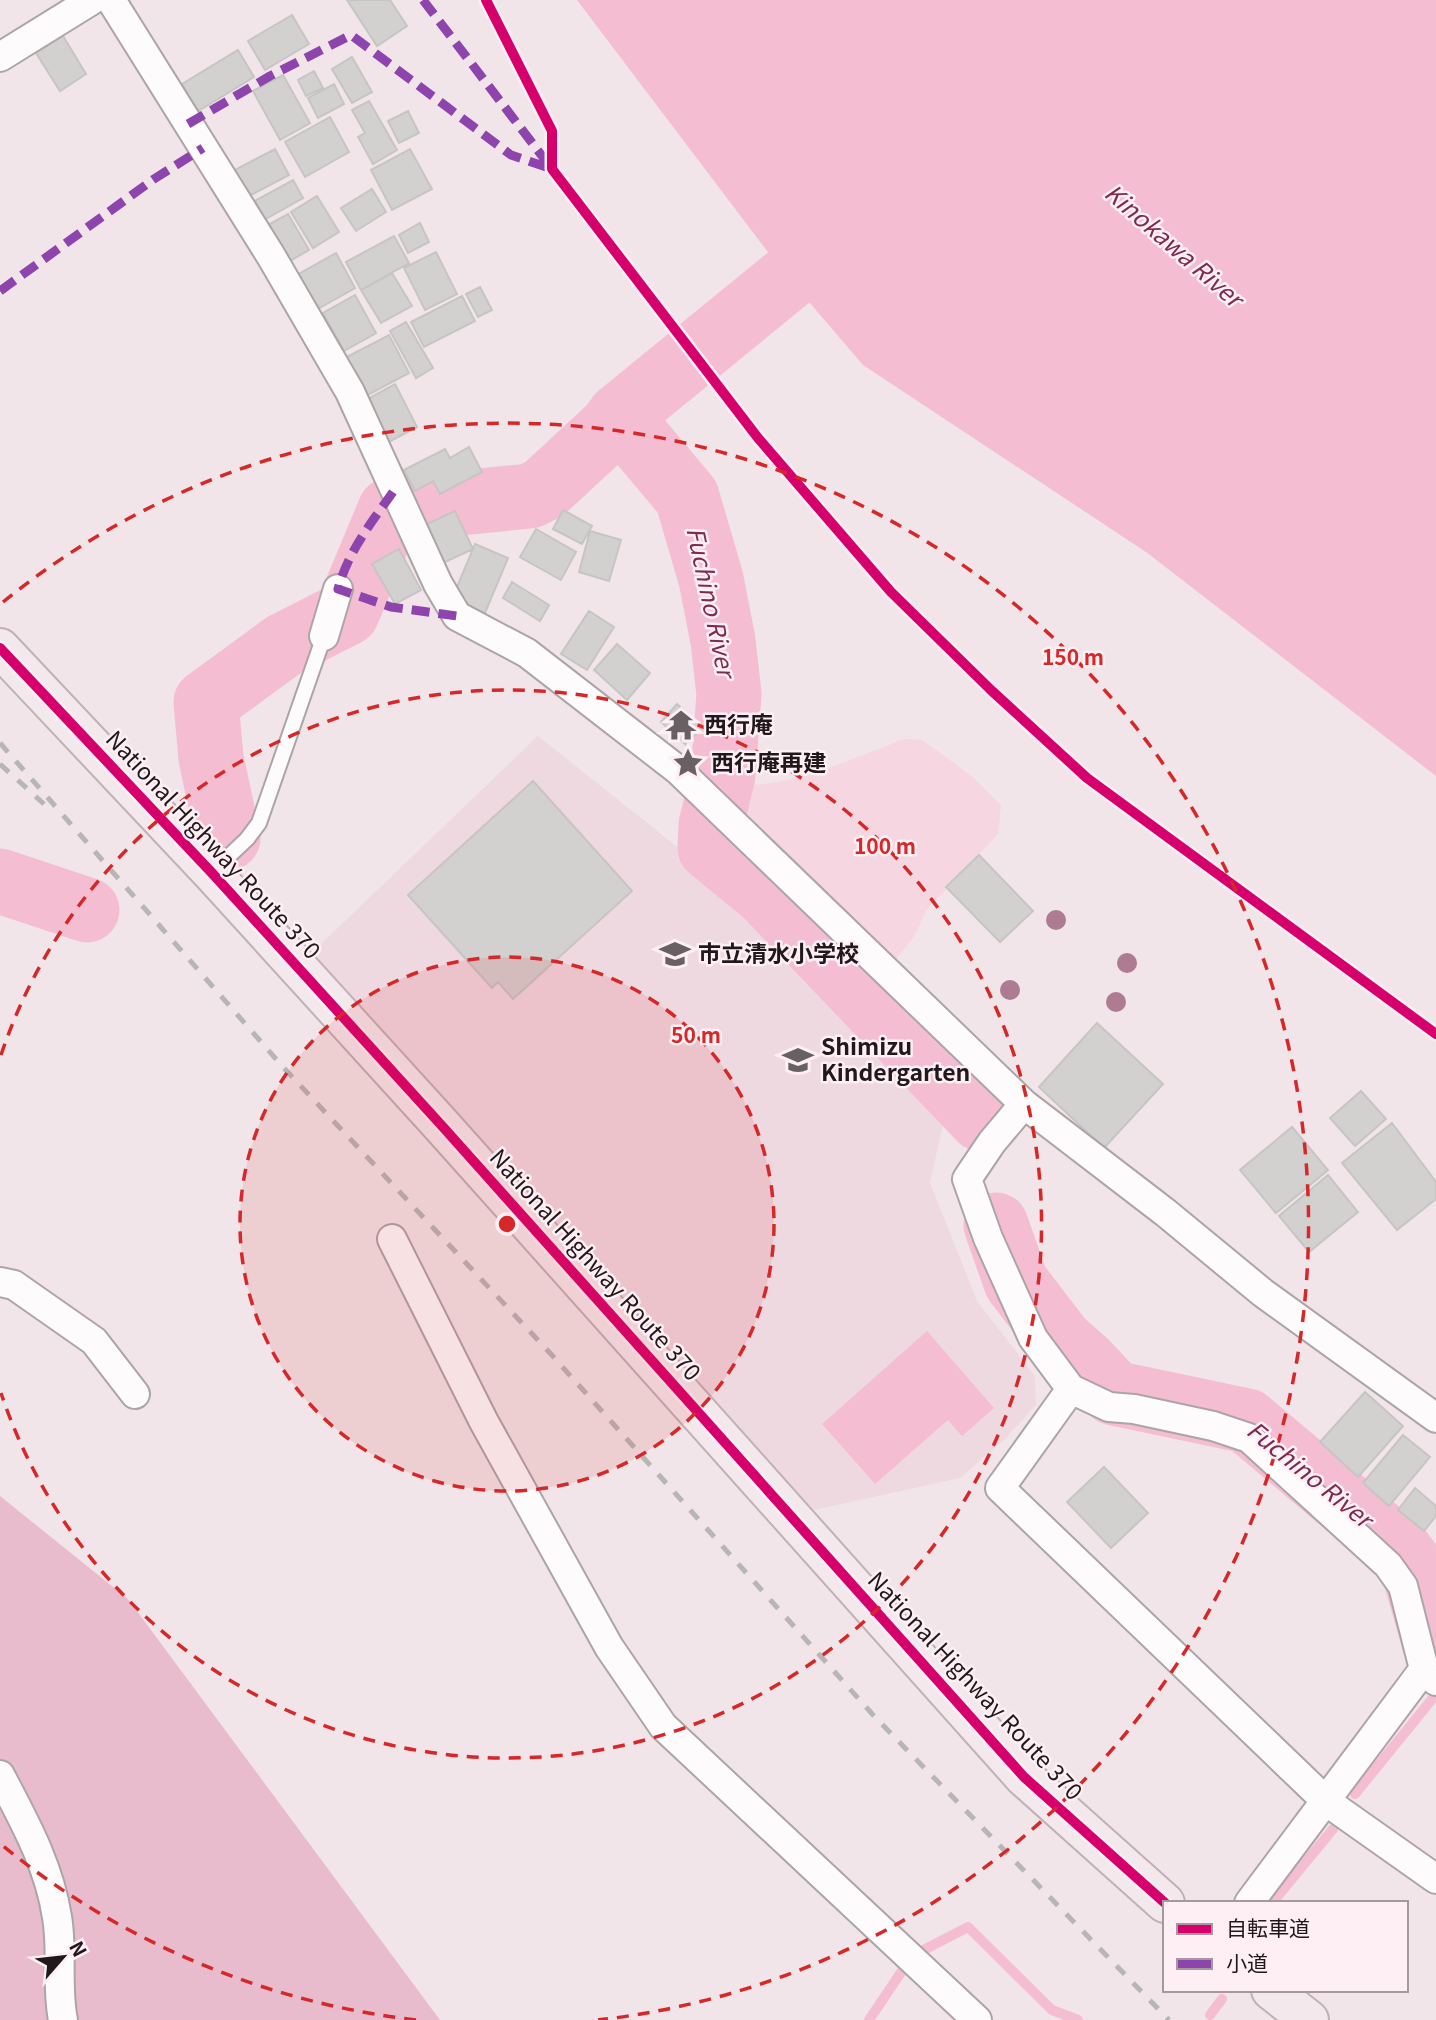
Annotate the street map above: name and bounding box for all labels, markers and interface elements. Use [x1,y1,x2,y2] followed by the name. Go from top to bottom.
[1098,174,1254,316] water label: Kinokawa River
[680,523,746,683] water label: Fuchino River
[1042,641,1104,671] text: 150 m
[704,706,773,740] place label: 西行庵
[664,708,698,742] temple icon: 西行庵
[99,722,330,966] street label: National Highway Route 370
[711,744,826,778] place label: 西行庵再建
[671,746,705,780] place icon: 西行庵再建
[854,830,916,860] text: 100 m
[698,935,859,969] place label: 市立清水小学校
[658,937,692,971] school or university icon: 市立清水小学校
[671,1019,721,1049] text: 50 m
[821,1028,970,1088] place label: Shimizu Kindergarten
[781,1043,815,1077] school or university icon: Shimizu Kindergarten
[483,1140,710,1387] street label: National Highway Route 370
[495,1212,519,1236] centre of rings
[1240,1412,1384,1537] water label: Fuchino River
[861,1563,1092,1807] street label: National Highway Route 370
[1163,1901,1408,1992] legend
[1226,1912,1310,1942] text: 自転車道
[28,1922,98,1992] north arrow
[64,1936,95,1961] text: N
[1226,1947,1268,1977] text: 小道

